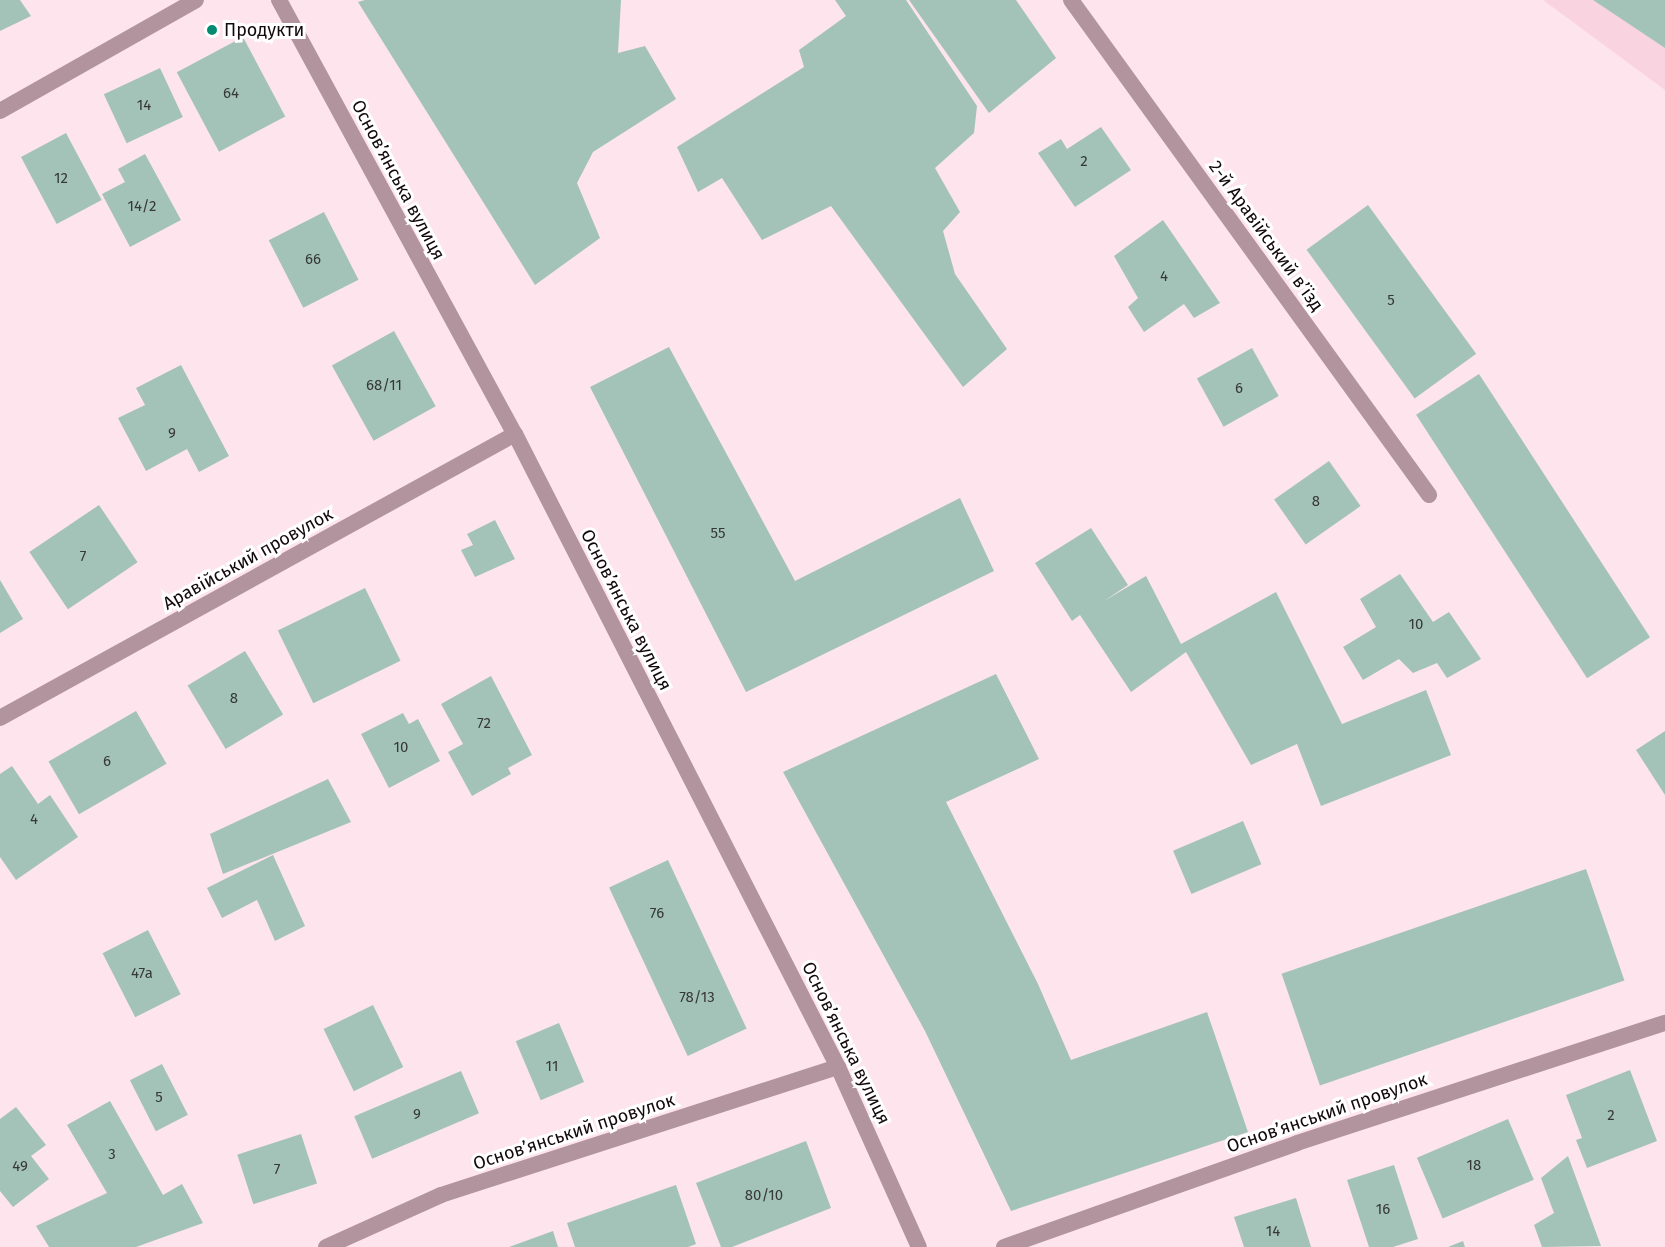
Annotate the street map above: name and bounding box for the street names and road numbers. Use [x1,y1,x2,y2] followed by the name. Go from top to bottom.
[347,96,449,264] street label: Основ’янська вулиця
[1204,157,1328,315] street label: 2-й Аравійський в’їзд
[159,503,337,615] street label: Аравійський провулок
[576,526,676,694] street label: Основ’янська вулиця
[797,958,895,1128] street label: Основ’янська вулиця
[1224,1068,1430,1158] street label: Основ’янський провулок
[470,1089,678,1175] street label: Основ’янський провулок

